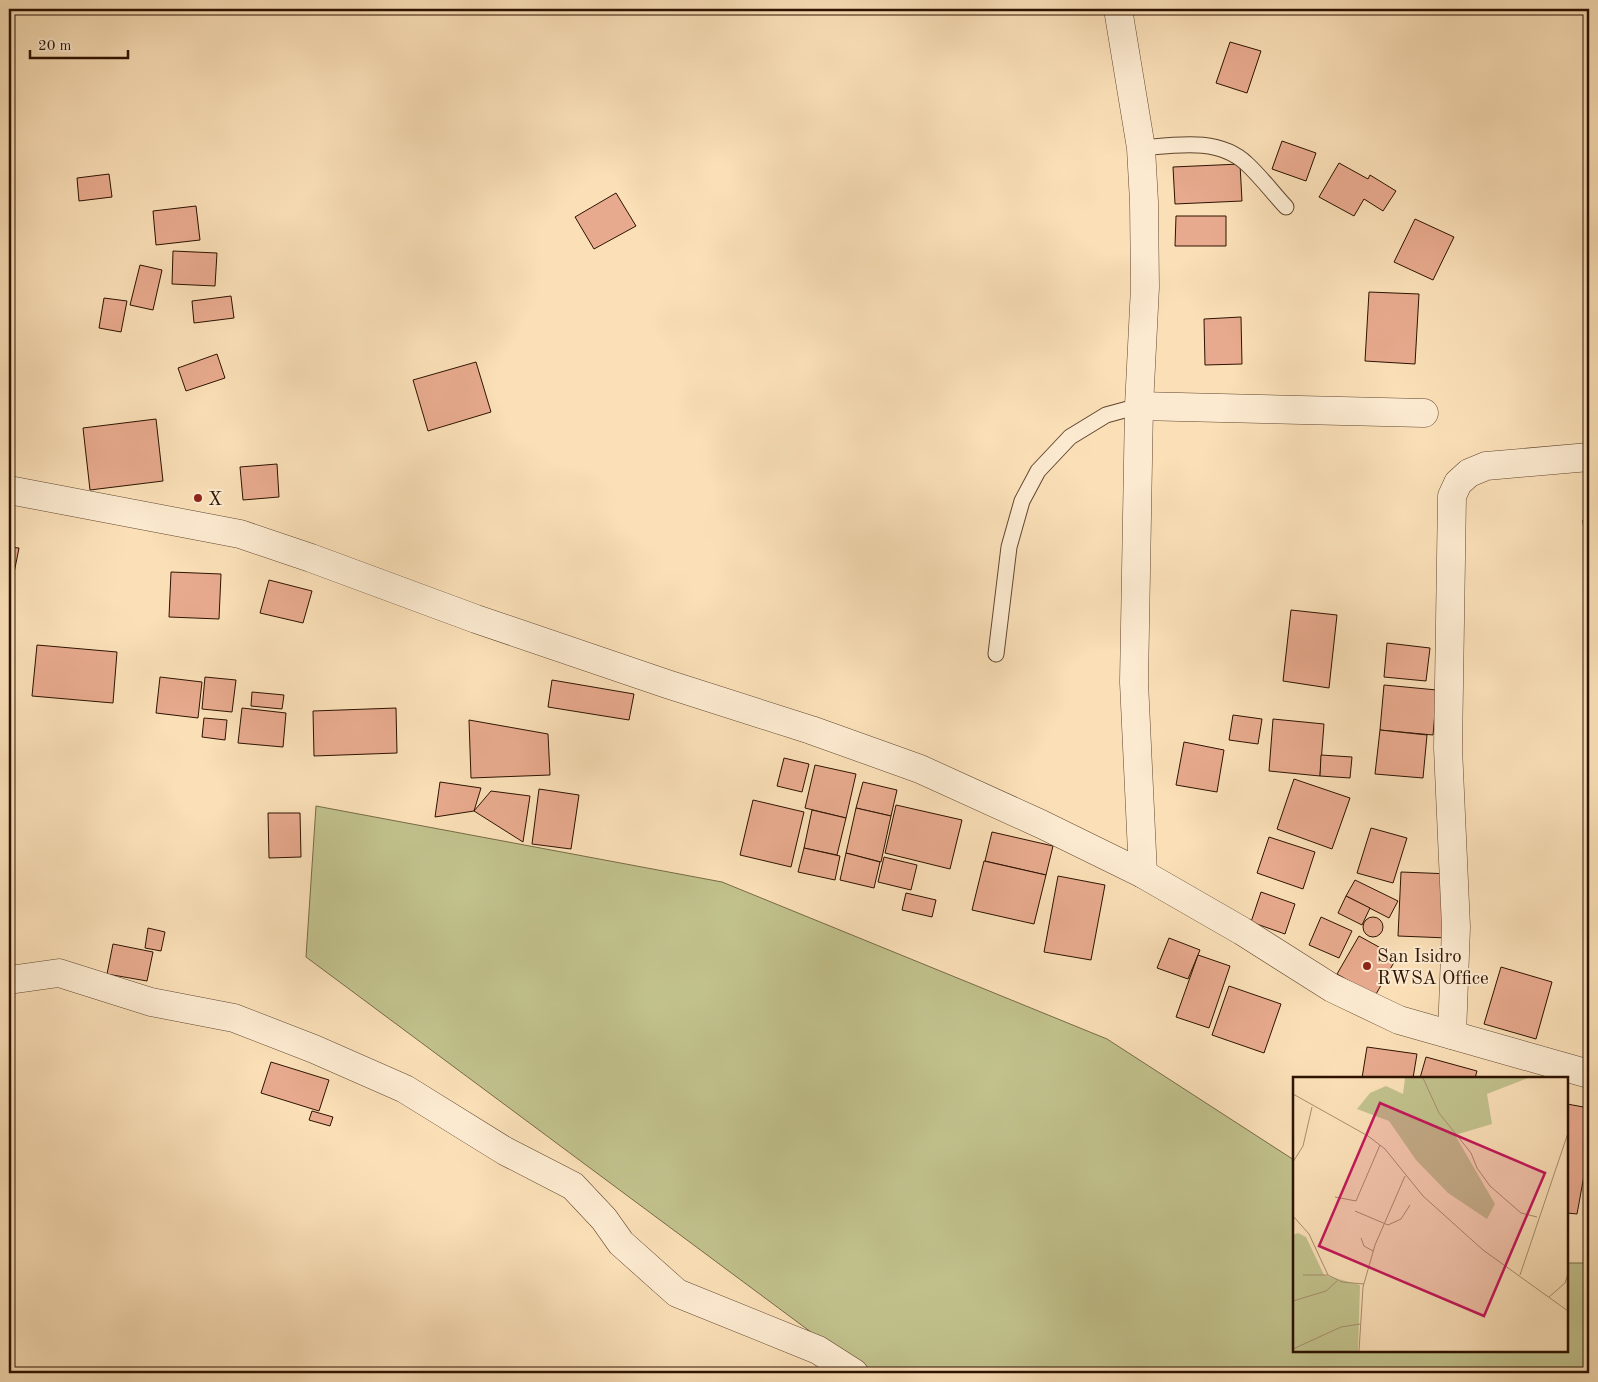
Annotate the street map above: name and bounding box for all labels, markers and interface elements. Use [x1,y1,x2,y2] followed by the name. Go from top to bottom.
[30,28,128,60] scale bar
[38,39,72,54] text: 20 m
[208,491,222,510] place label: X
[192,492,204,504] marker: X
[1377,948,1489,989] place label: San Isidro RWSA Office
[1361,960,1373,972] marker: San Isidro RWSA Office
[1293,1077,1568,1352] inset map

